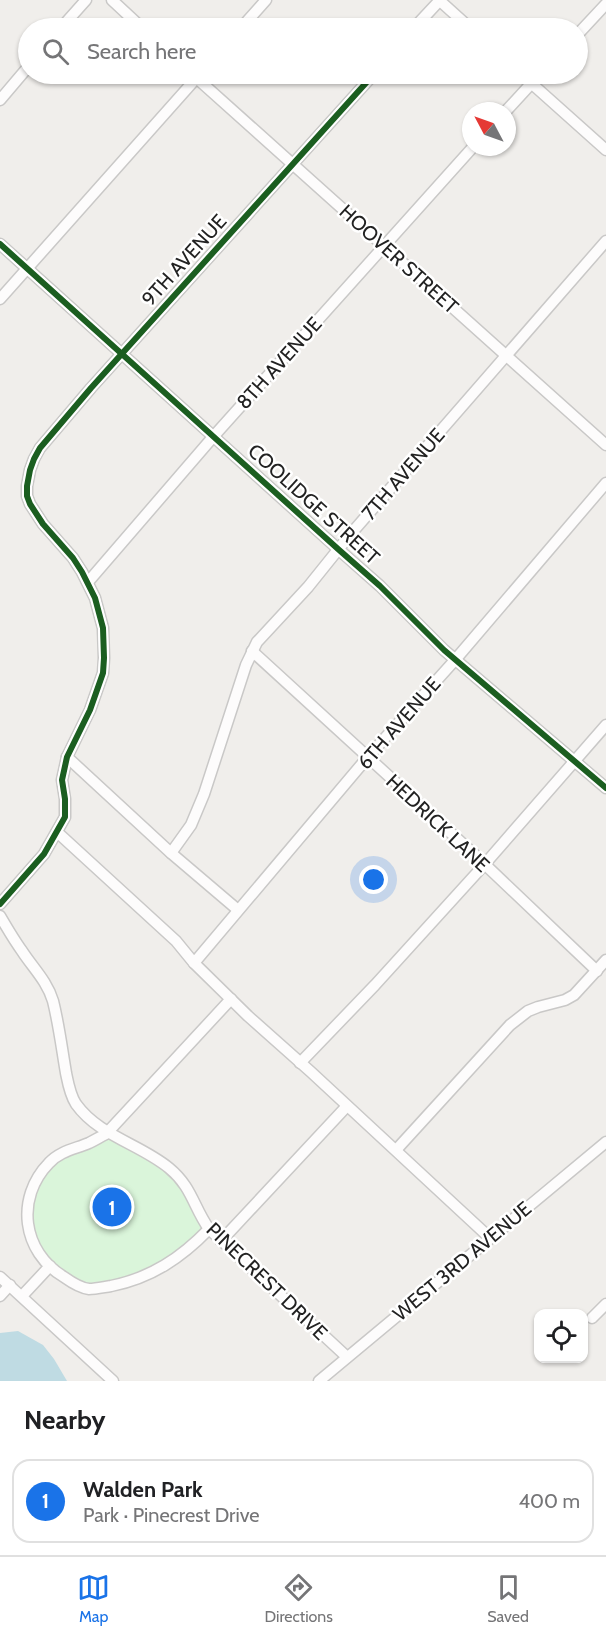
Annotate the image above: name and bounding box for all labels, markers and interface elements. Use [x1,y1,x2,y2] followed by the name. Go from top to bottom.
[18,18,588,84] search box
[39,35,72,68] icon: search
[87,38,196,65] text: Search here
[462,102,516,156] north arrow
[335,199,464,319] street label: HOOVER STREET
[137,209,231,311] street label: 9TH AVENUE
[231,312,327,414] street label: 8TH AVENUE
[357,423,449,525] street label: 7TH AVENUE
[243,439,385,570] street label: COOLIDGE STREET
[352,672,446,774] street label: 6TH AVENUE
[381,769,495,877] street label: HEDRICK LANE
[359,865,388,894] your location
[92,1184,132,1230] pin: 1
[388,1196,536,1326] street label: WEST 3RD AVENUE
[202,1217,332,1345] street label: PINECREST DRIVE
[534,1309,588,1363] map controls
[534,1309,588,1363] button: locate
[24,1404,105,1436] text: Nearby
[83,1476,203,1503] text: Walden Park
[42,1489,49,1513] text: 1
[518,1489,580,1513] text: 400 m
[83,1503,260,1527] text: Park · Pinecrest Drive
[77,1571,110,1626] tab: Map
[265,1571,333,1626] tab: Directions
[487,1571,529,1626] tab: Saved

